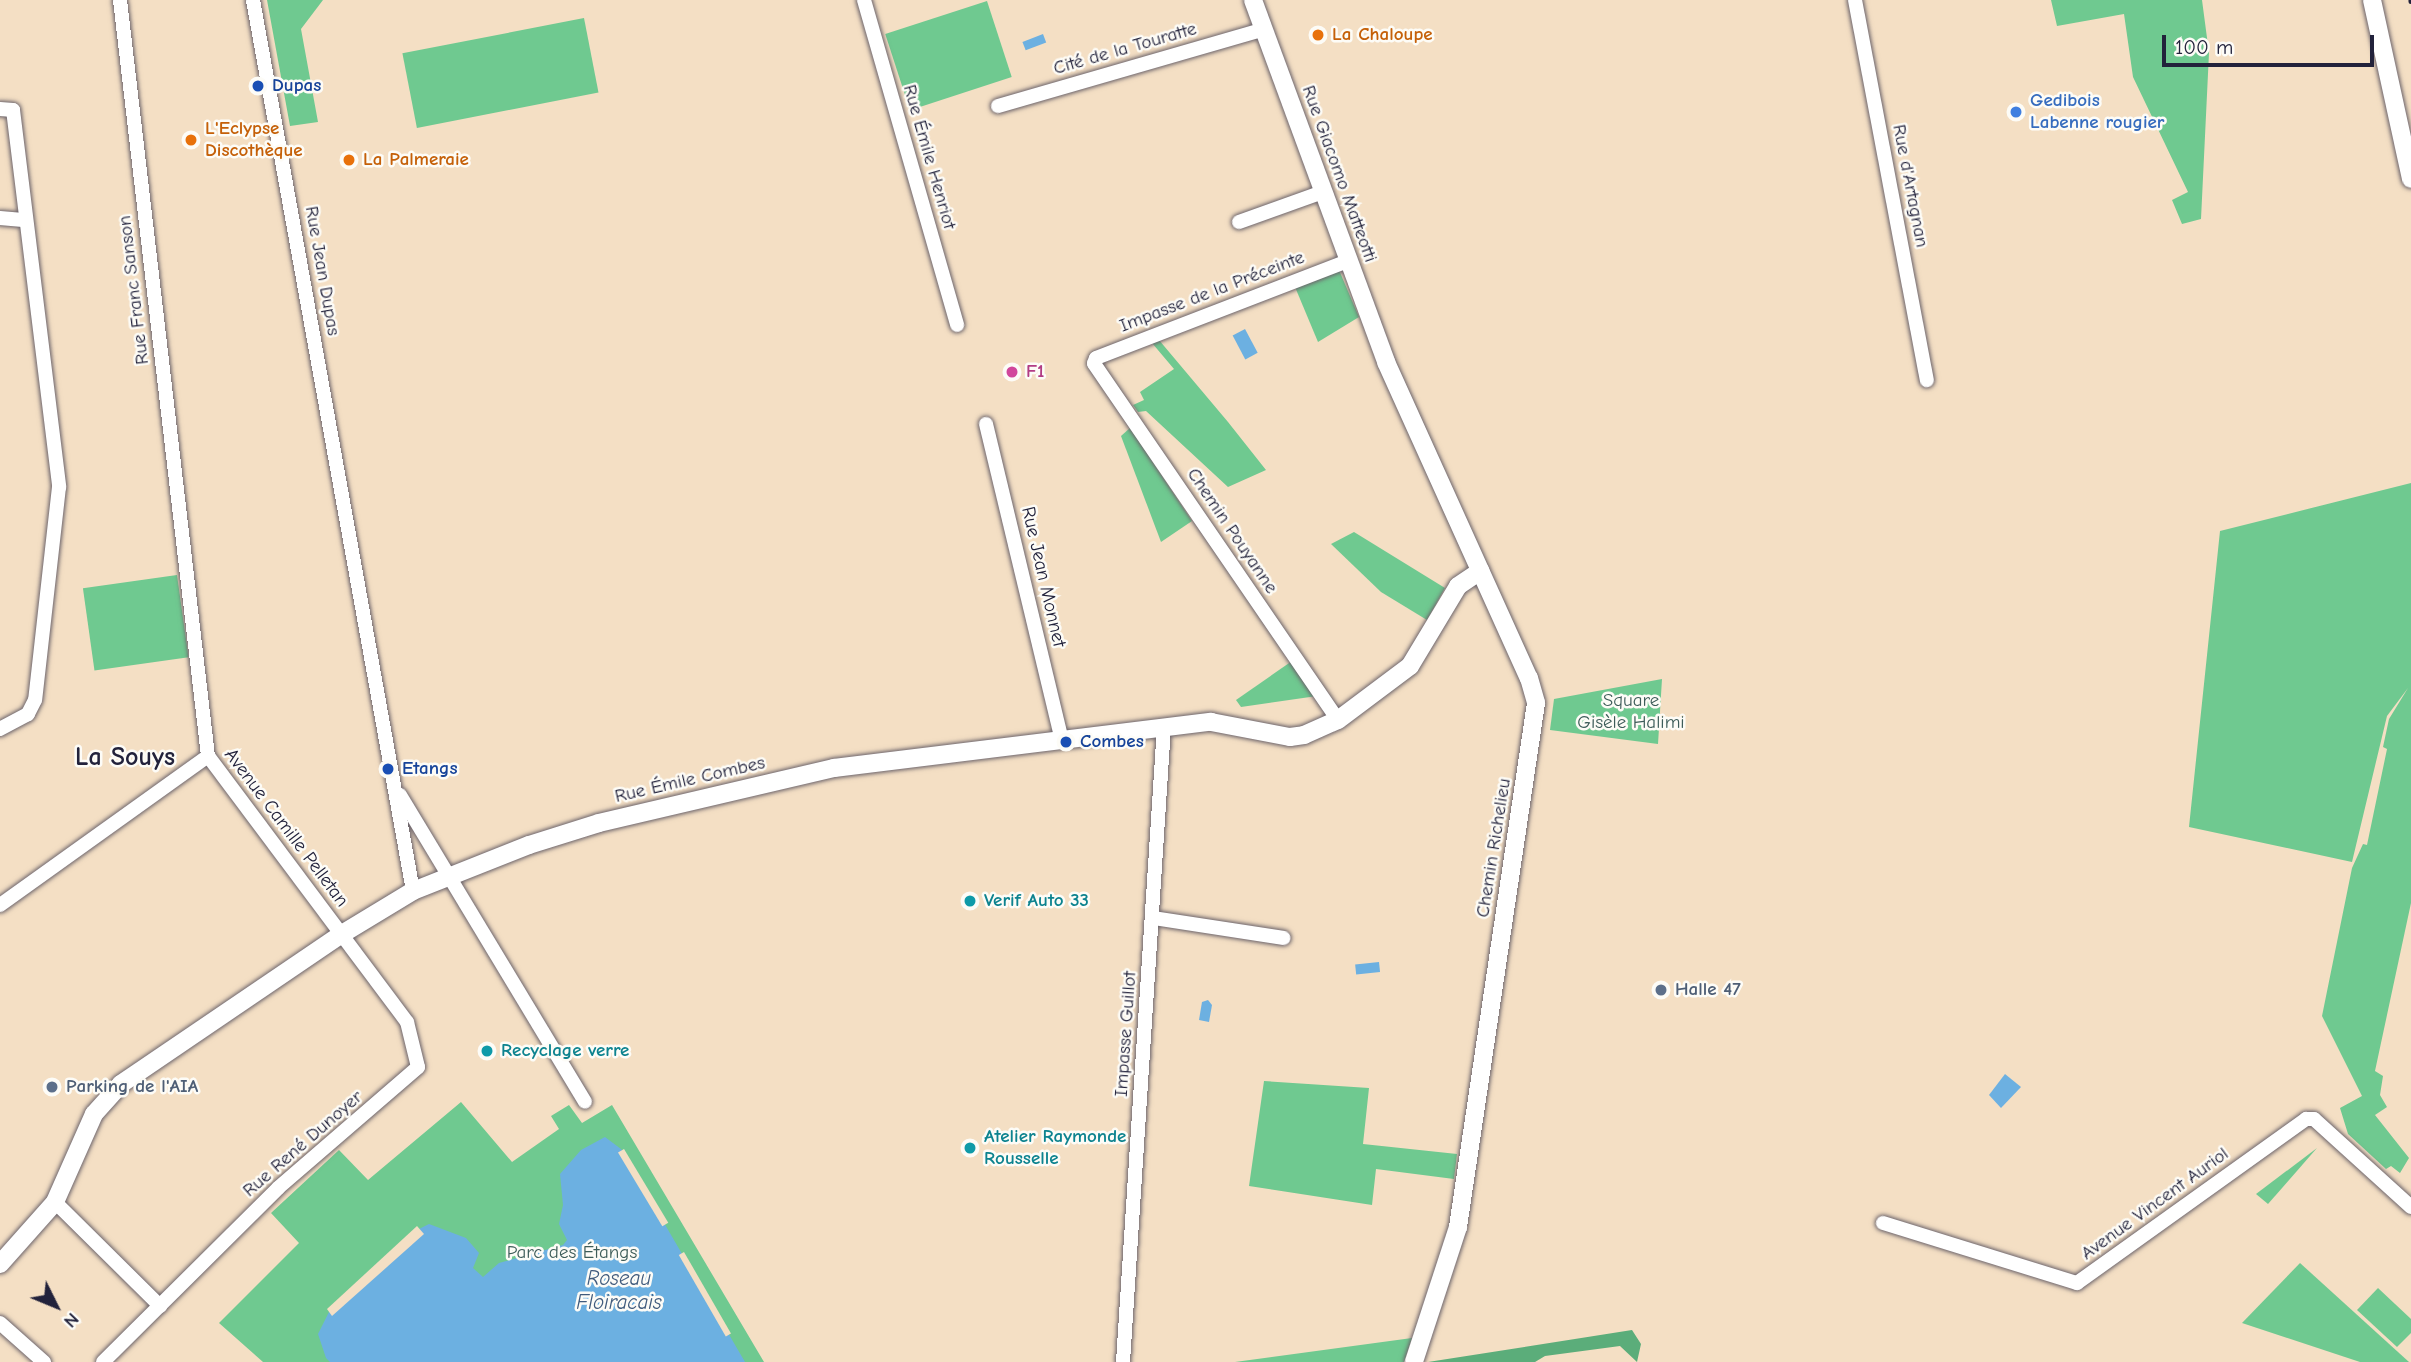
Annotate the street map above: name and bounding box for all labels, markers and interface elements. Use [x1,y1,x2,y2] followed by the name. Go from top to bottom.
[1051,18,1199,80] street label: Cité de la Touratte
[2166,21,2378,65] scale bar
[1332,24,1433,46] place label: La Chaloupe
[1310,27,1326,43] marker: La Chaloupe
[2175,35,2233,59] text: 100 m
[272,75,321,97] place label: Dupas
[250,78,266,94] marker: Dupas
[897,82,961,232] street label: Rue Émile Henriot
[1296,82,1382,266] street label: Rue Giacomo Matteotti
[2030,90,2165,134] place label: Gedibois Labenne rougier
[2008,104,2024,120] marker: Gedibois Labenne rougier
[205,118,303,162] place label: L'Eclypse Discothèque
[1887,123,1933,249] street label: Rue d'Artagnan
[183,132,199,148] marker: L'Eclypse Discothèque
[363,149,469,171] place label: La Palmeraie
[341,152,357,168] marker: La Palmeraie
[299,204,345,338] street label: Rue Jean Dupas
[114,214,154,366] street label: Rue Franc Sanson
[1116,246,1308,338] street label: Impasse de la Préceinte
[1026,361,1045,383] place label: F1
[1004,364,1020,380] marker: F1
[1182,464,1282,598] street label: Chemin Pouyanne
[1016,504,1070,650] street label: Rue Jean Monnet
[1577,690,1685,734] park label: Square Gisèle Halimi
[1080,731,1144,753] place label: Combes
[1058,734,1074,750] marker: Combes
[75,742,175,774] district label: La Souys
[219,744,353,912] street label: Avenue Camille Pelletan
[613,752,767,808] street label: Rue Émile Combes
[402,758,457,780] place label: Etangs
[380,761,396,777] marker: Etangs
[1472,777,1516,919] street label: Chemin Richelieu
[984,890,1089,912] place label: Verif Auto 33
[962,893,978,909] marker: Verif Auto 33
[1110,970,1142,1098] street label: Impasse Guillot
[1675,979,1741,1001] place label: Halle 47
[1653,982,1669,998] marker: Halle 47
[501,1040,629,1062] place label: Recyclage verre
[479,1043,495,1059] marker: Recyclage verre
[66,1076,198,1098] place label: Parking de l'AIA
[44,1079,60,1095] marker: Parking de l'AIA
[238,1086,368,1202] street label: Rue René Dunoyer
[984,1126,1126,1170] place label: Atelier Raymonde Rousselle
[962,1140,978,1156] marker: Atelier Raymonde Rousselle
[2077,1143,2233,1265] street label: Avenue Vincent Auriol
[507,1242,637,1264] park label: Parc des Étangs
[576,1265,662,1315] water label: Roseau Floiracais
[21,1271,91,1341] north arrow
[59,1308,84,1332] text: N

